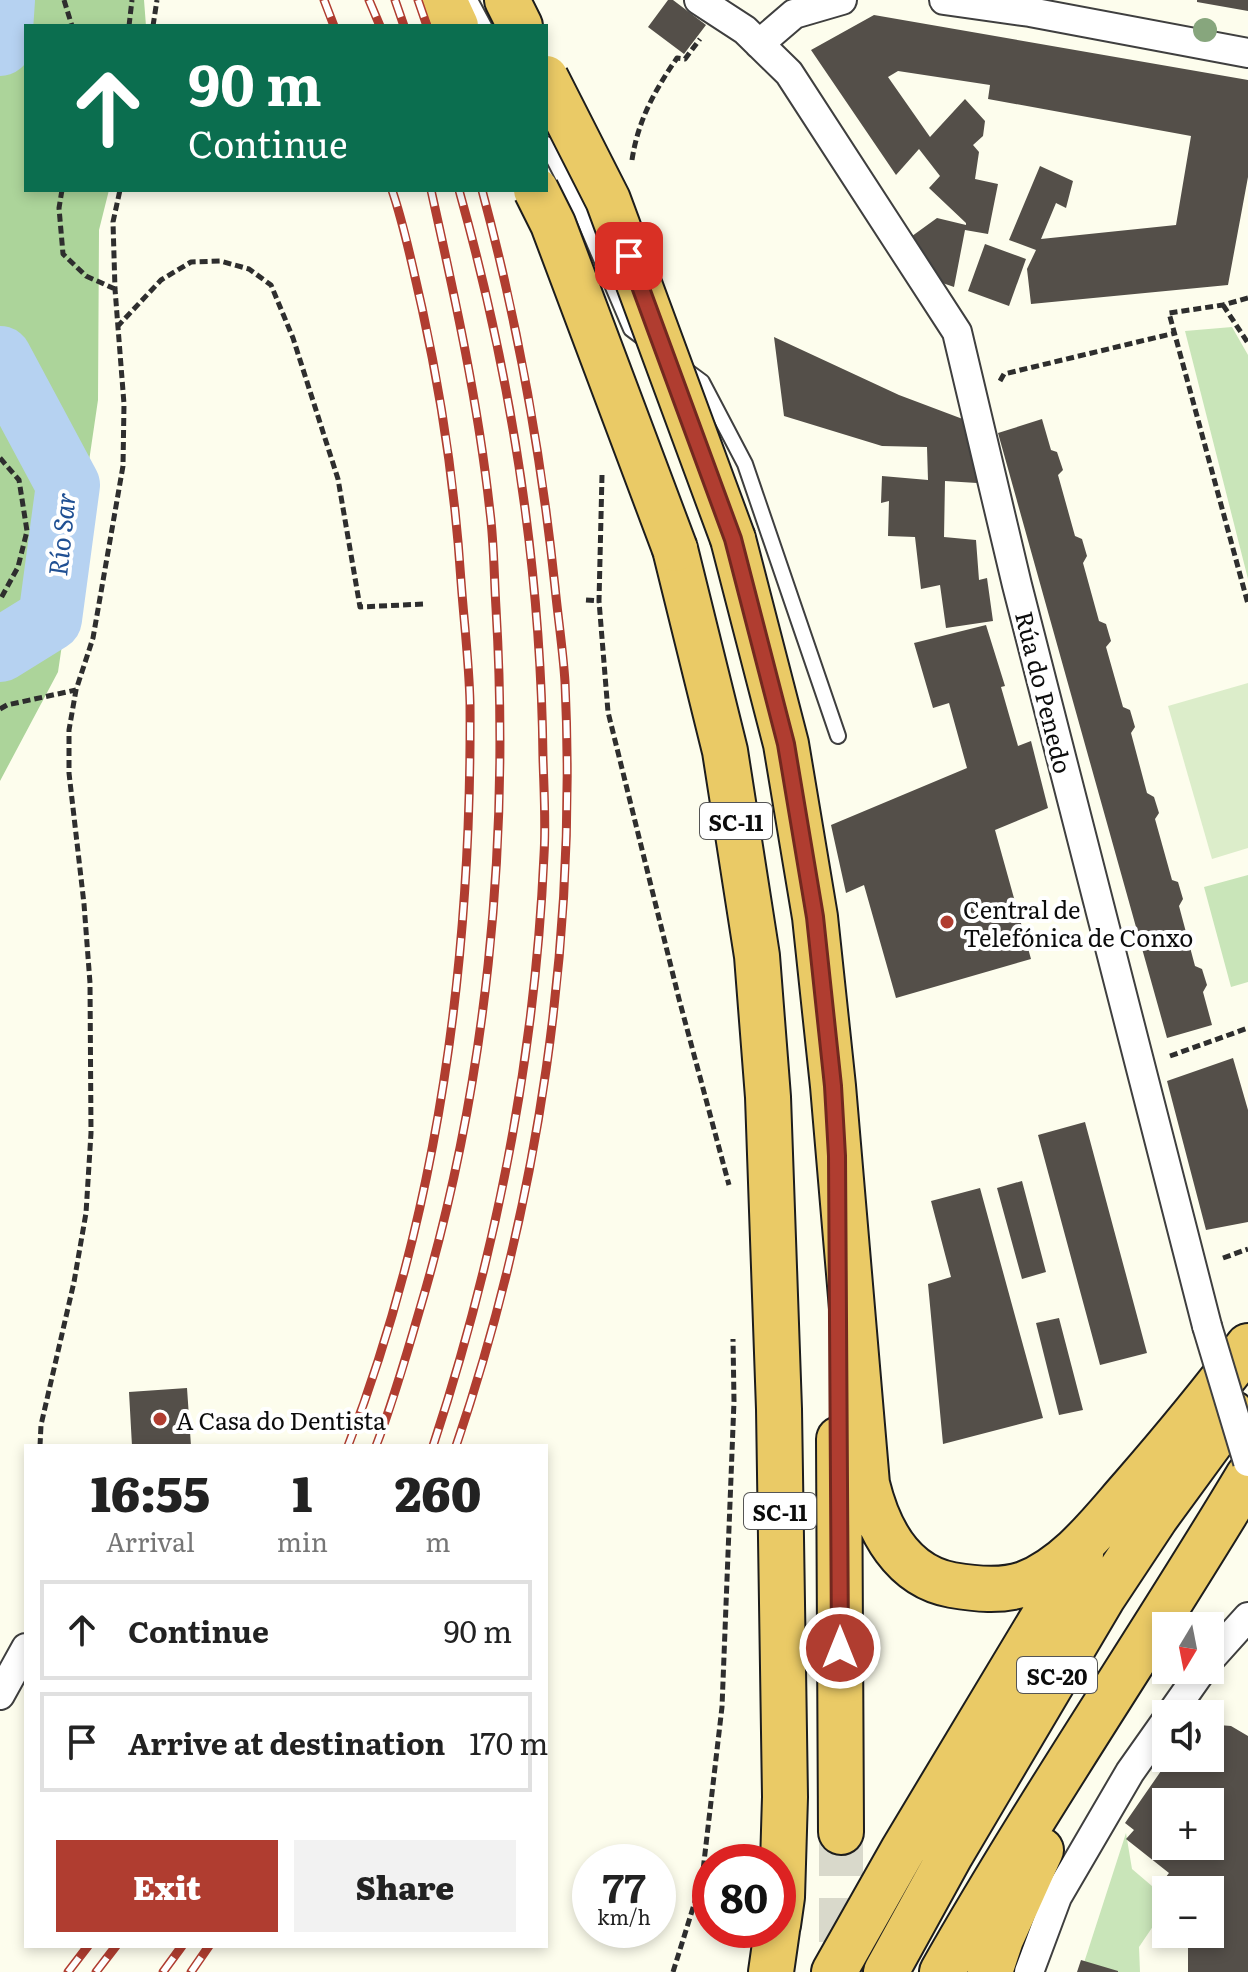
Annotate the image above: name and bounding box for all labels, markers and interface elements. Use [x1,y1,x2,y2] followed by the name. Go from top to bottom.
[188,40,322,123] text: 90 m
[56,56,160,160] icon: ahead
[188,116,348,169] text: Continue
[595,222,663,290] pin
[607,234,651,278] icon: arrive
[36,490,84,578] water label: Río Sar
[1008,607,1082,777] street label: Rúa do Penedo
[700,803,772,839] road number: SC-11
[963,891,1193,954] place label: Central de Telefónica de Conxo
[938,913,956,931] marker: Central de Telefónica de Conxo
[176,1402,386,1437] place label: A Casa do Dentista
[151,1410,169,1428] marker: A Casa do Dentista
[91,1456,210,1527] text: 16:55
[292,1456,312,1527] text: 1
[395,1456,481,1527] text: 260
[744,1493,816,1529] road number: SC-11
[106,1521,195,1560] text: Arrival
[277,1521,328,1560] text: min
[425,1521,451,1560] text: m
[798,1606,882,1690] position arrow
[60,1608,104,1652] icon: ahead
[128,1608,269,1652] text: Continue
[444,1608,512,1652] text: 90 m
[1152,1612,1224,1684] north arrow
[1152,1612,1224,1948] map controls
[1017,1657,1097,1693] road number: SC-20
[1152,1700,1224,1772] button: sound
[60,1720,104,1764] icon: arrive
[128,1720,445,1764] text: Arrive at destination
[469,1720,548,1764] text: 170 m
[1152,1788,1224,1860] button: +
[56,1840,278,1932] button: Exit
[294,1840,516,1932] button: Share
[692,1844,796,1948] speed limit sign: 80
[602,1856,646,1915] text: 77
[1152,1876,1224,1948] button: −
[597,1901,651,1931] text: km/h

